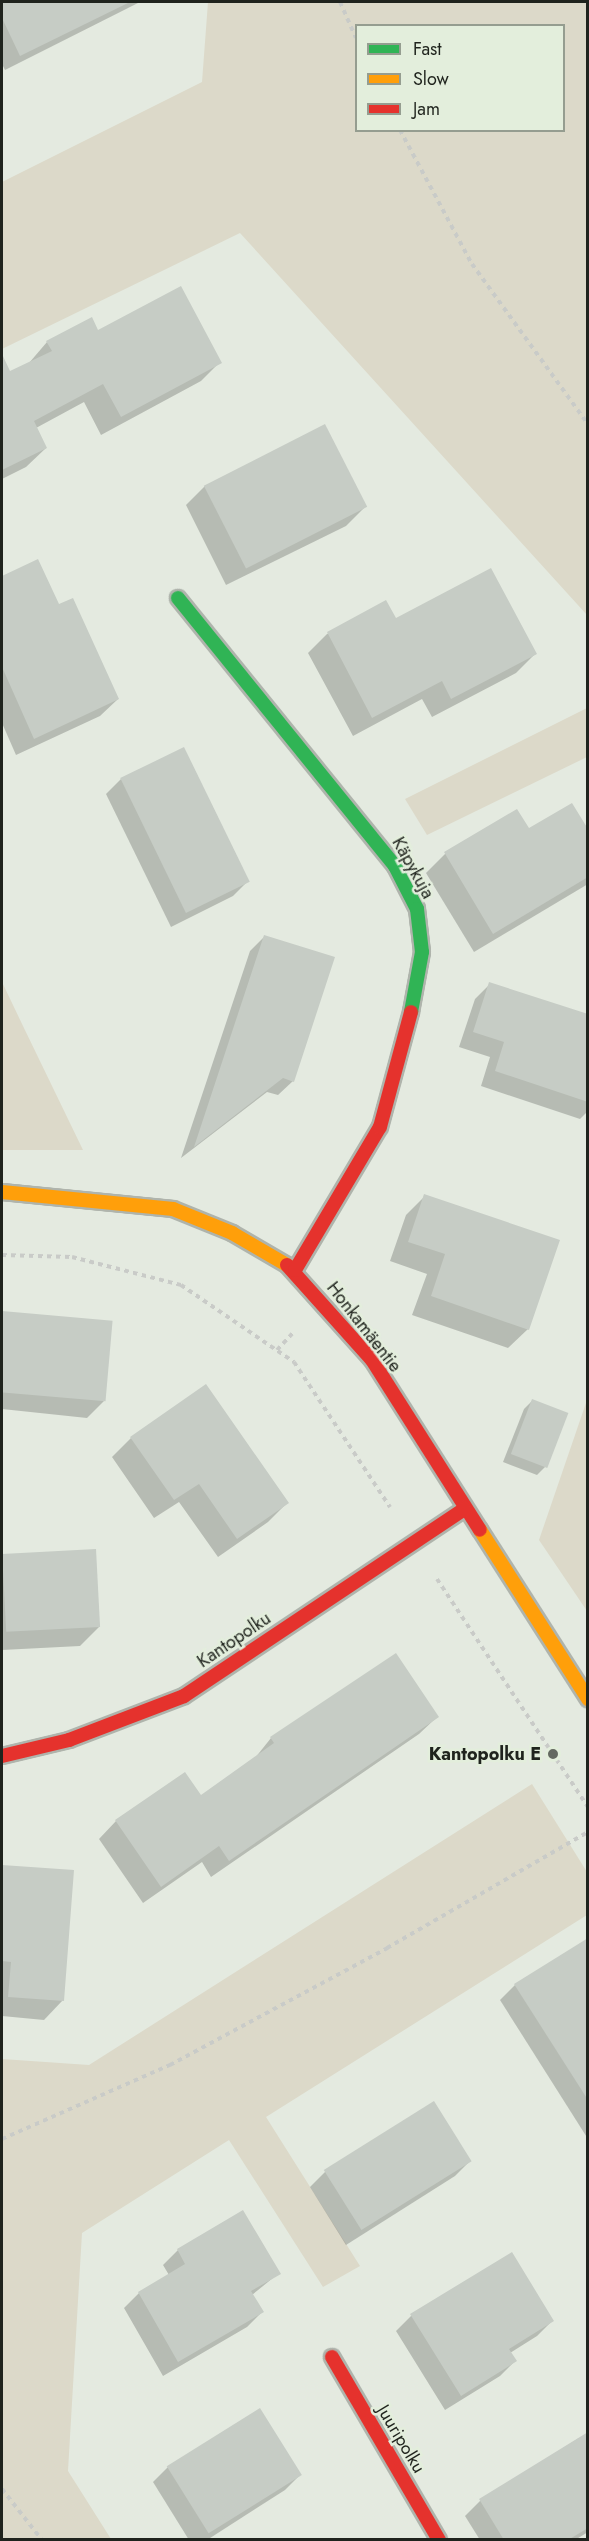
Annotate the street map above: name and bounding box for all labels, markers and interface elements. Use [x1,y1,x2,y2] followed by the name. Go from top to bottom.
[355,24,565,132] legend
[413,36,442,62] text: Fast
[413,66,449,92] text: Slow
[413,96,440,122] text: Jam
[387,833,439,903] street label: Käpykuja
[322,1278,406,1376] street label: Honkamäentie
[193,1608,275,1672] street label: Kantopolku
[429,1743,541,1765] place label: Kantopolku E
[546,1747,560,1761] marker: Kantopolku E
[372,2401,430,2477] street label: Juuripolku

